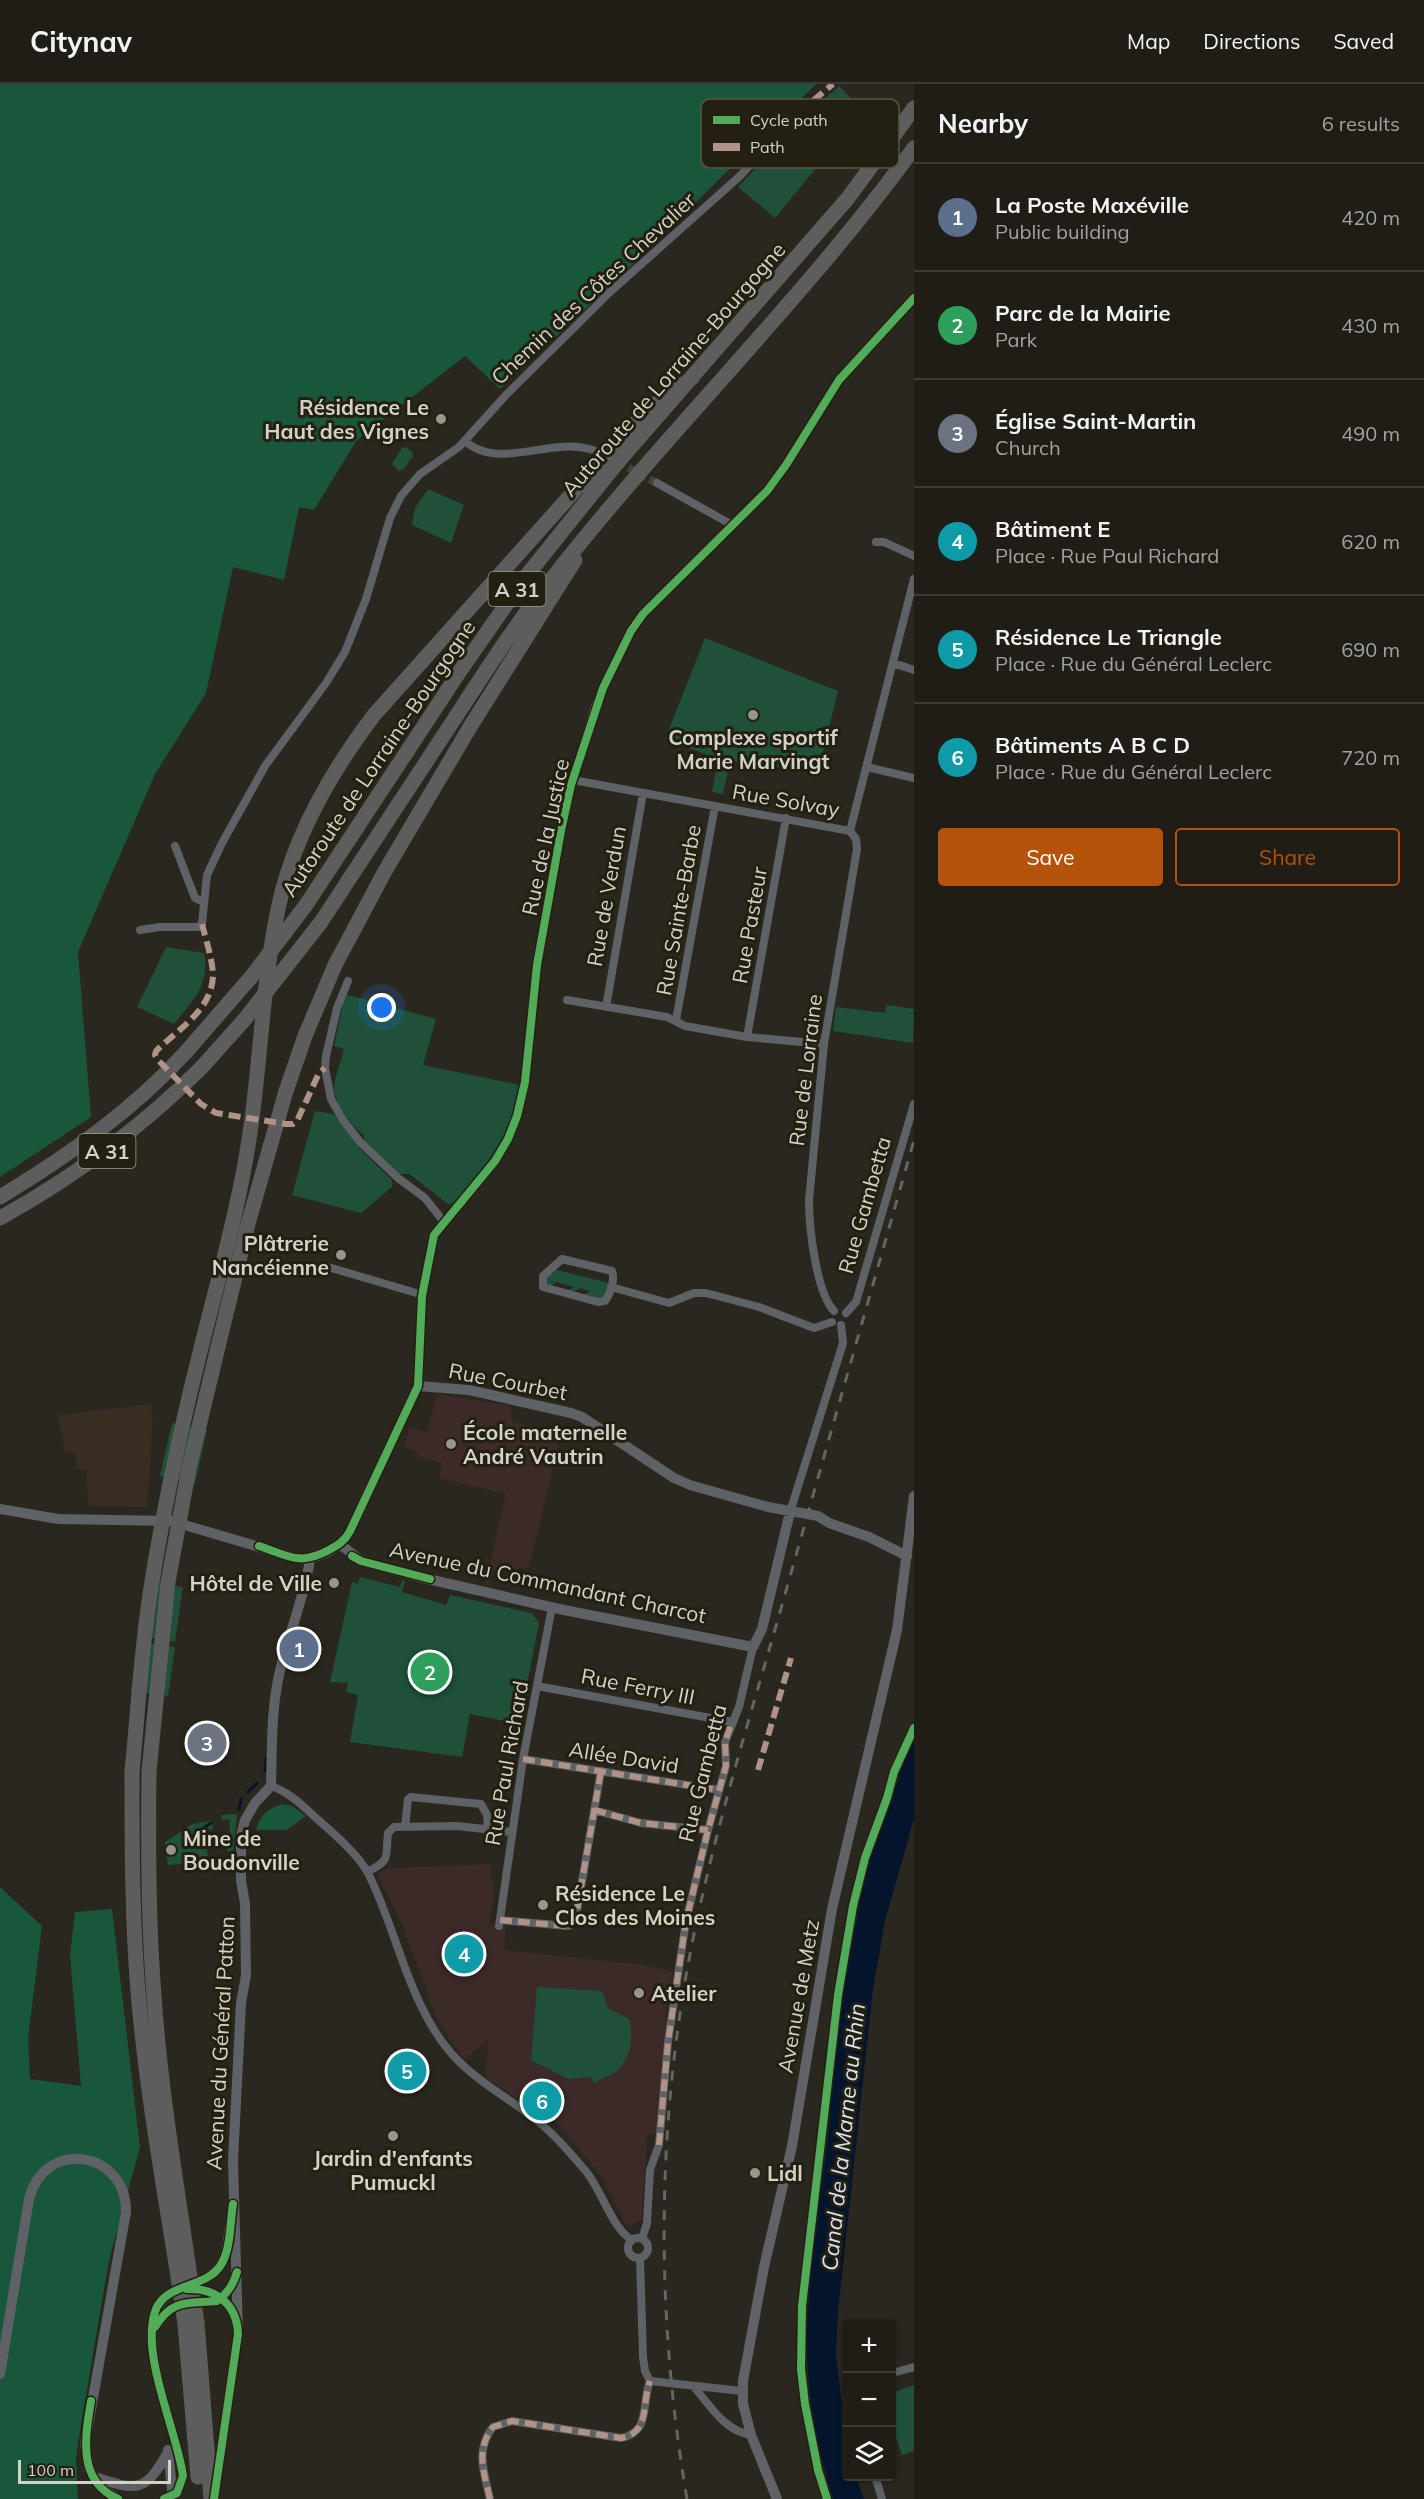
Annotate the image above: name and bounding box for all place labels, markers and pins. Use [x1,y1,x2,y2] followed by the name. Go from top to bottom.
[264,394,429,444] place label: Résidence Le Haut des Vignes
[434,412,448,426] marker: Résidence Le Haut des Vignes
[746,708,760,722] marker: Complexe sportif Marie Marvingt
[668,724,839,774] place label: Complexe sportif Marie Marvingt
[212,1230,329,1280] place label: Plâtrerie Nancéienne
[334,1248,348,1262] marker: Plâtrerie Nancéienne
[463,1419,627,1469] place label: École maternelle André Vautrin
[444,1437,458,1451] marker: École maternelle André Vautrin
[189,1570,322,1596] place label: Hôtel de Ville
[327,1576,341,1590] marker: Hôtel de Ville
[280,1626,318,1672] pin: 1
[410,1650,450,1694] pin: 2
[188,1720,226,1766] pin: 3
[183,1825,300,1875] place label: Mine de Boudonville
[164,1843,178,1857] marker: Mine de Boudonville
[555,1880,715,1930] place label: Résidence Le Clos des Moines
[536,1898,550,1912] marker: Résidence Le Clos des Moines
[444,1932,484,1976] pin: 4
[651,1980,717,2006] place label: Atelier
[632,1986,646,2000] marker: Atelier
[388,2048,426,2094] pin: 5
[522,2078,562,2124] pin: 6
[386,2129,400,2143] marker: Jardin d'enfants Pumuckl
[313,2145,473,2195] place label: Jardin d'enfants Pumuckl
[767,2160,803,2186] place label: Lidl
[748,2166,762,2180] marker: Lidl

